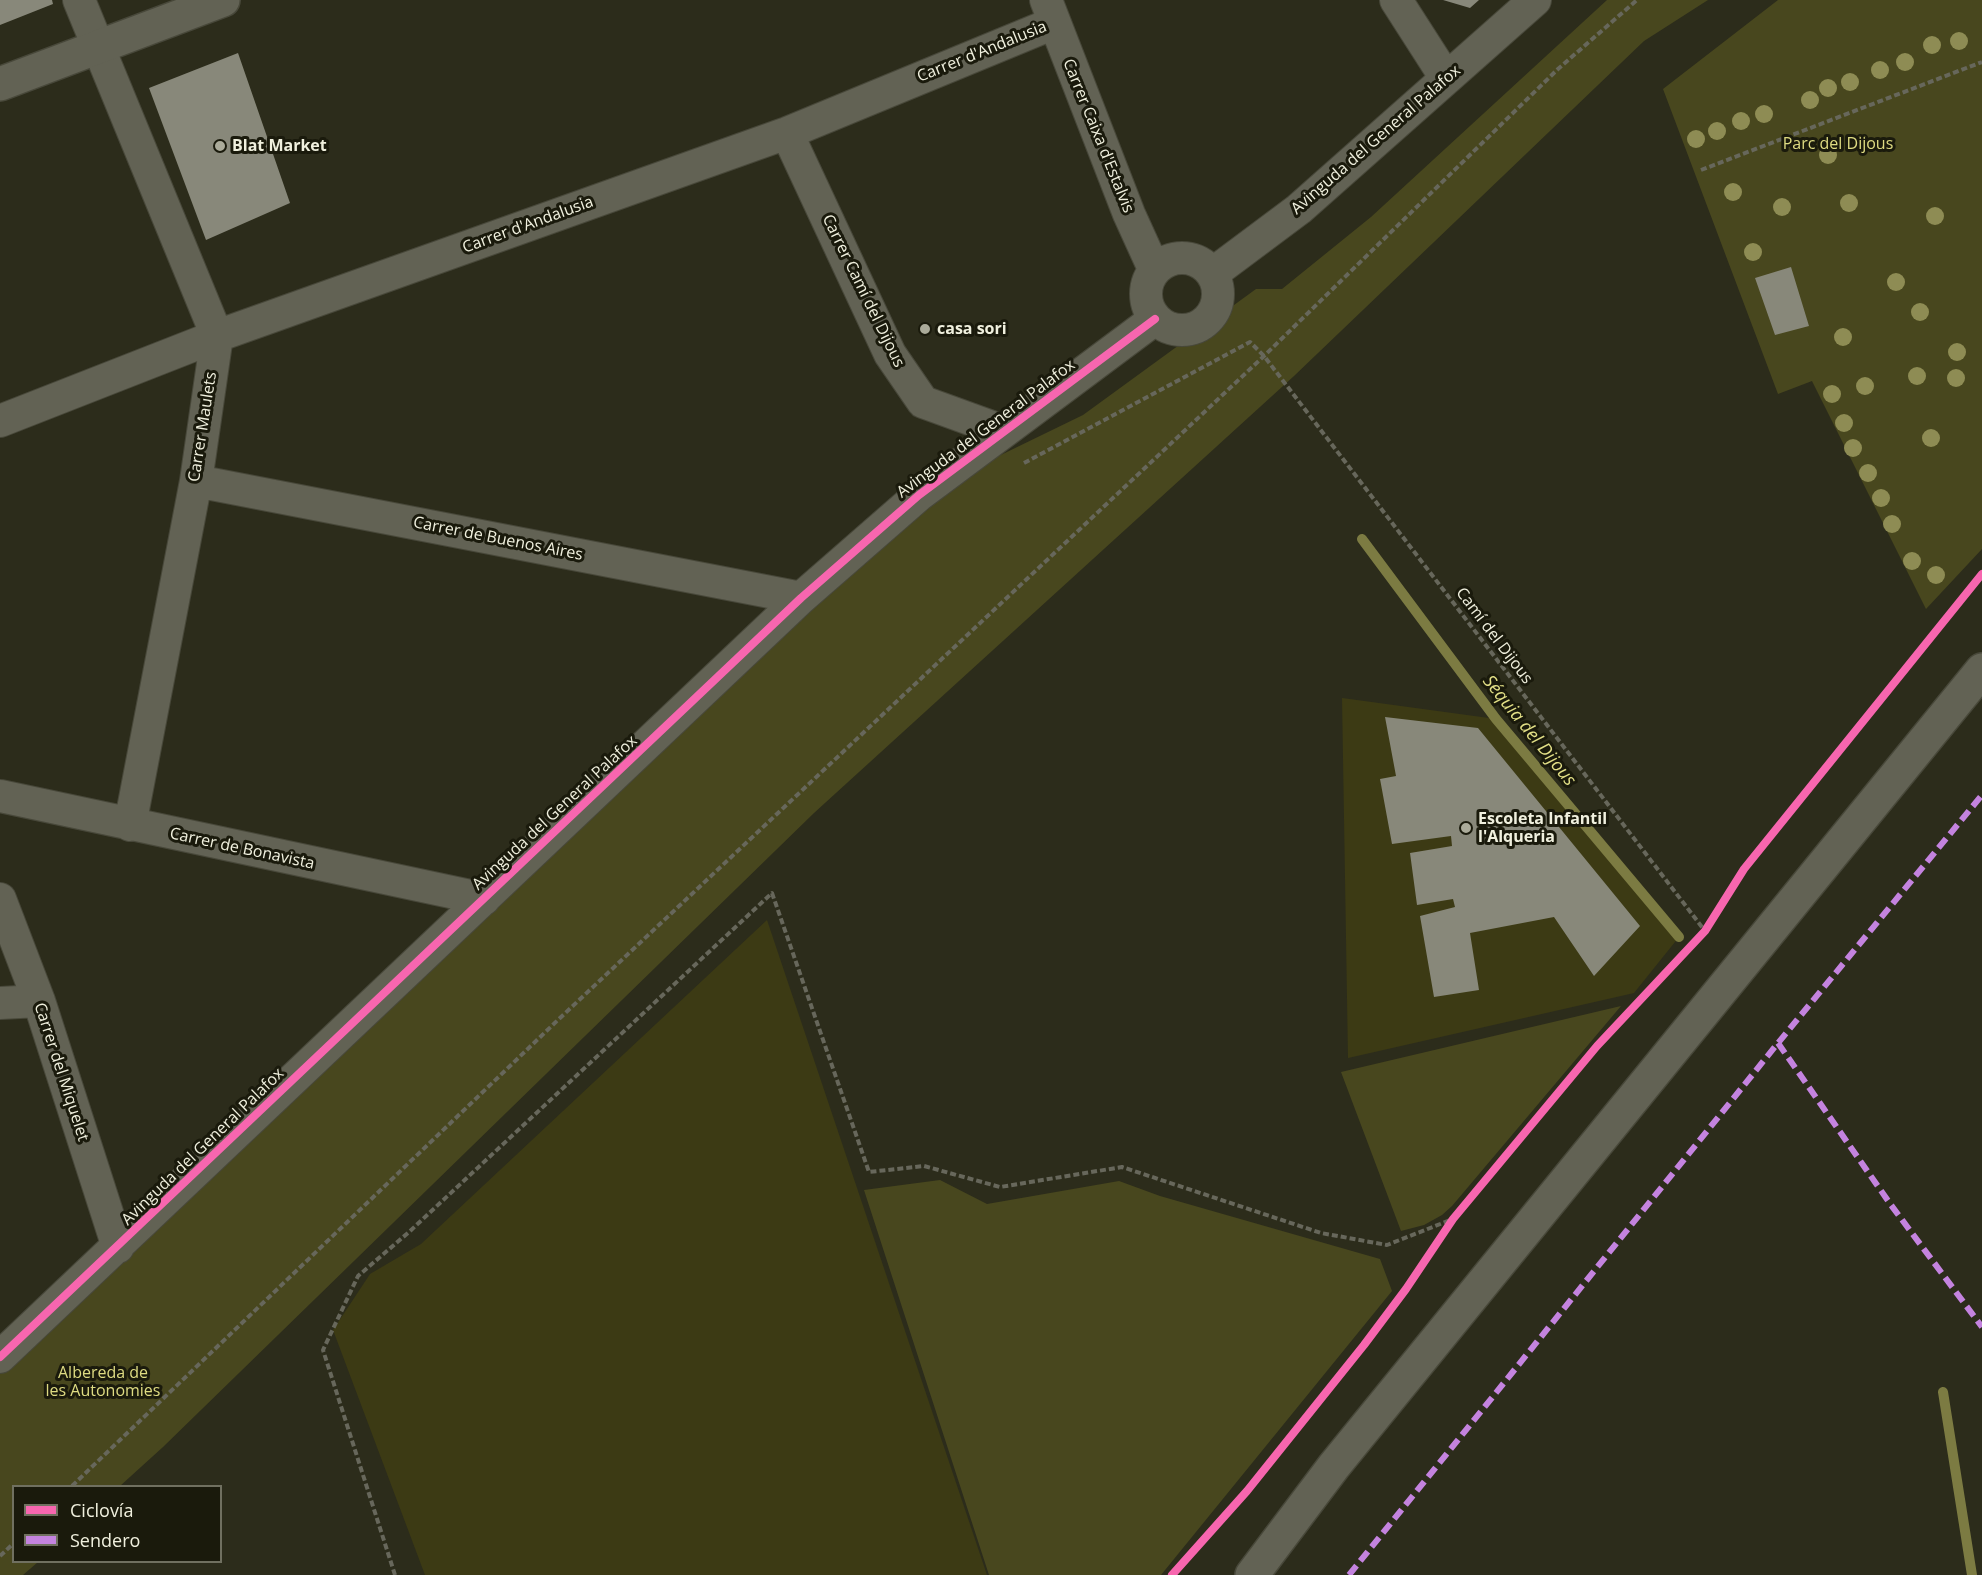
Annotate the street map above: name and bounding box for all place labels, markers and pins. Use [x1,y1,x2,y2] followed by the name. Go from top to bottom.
[232,136,327,156] place label: Blat Market
[213,139,227,153] marker: Blat Market
[937,319,1007,339] place label: casa sori
[918,322,932,336] marker: casa sori
[1478,809,1607,847] place label: Escoleta Infantil l'Alqueria
[1459,821,1473,835] marker: Escoleta Infantil l'Alqueria

